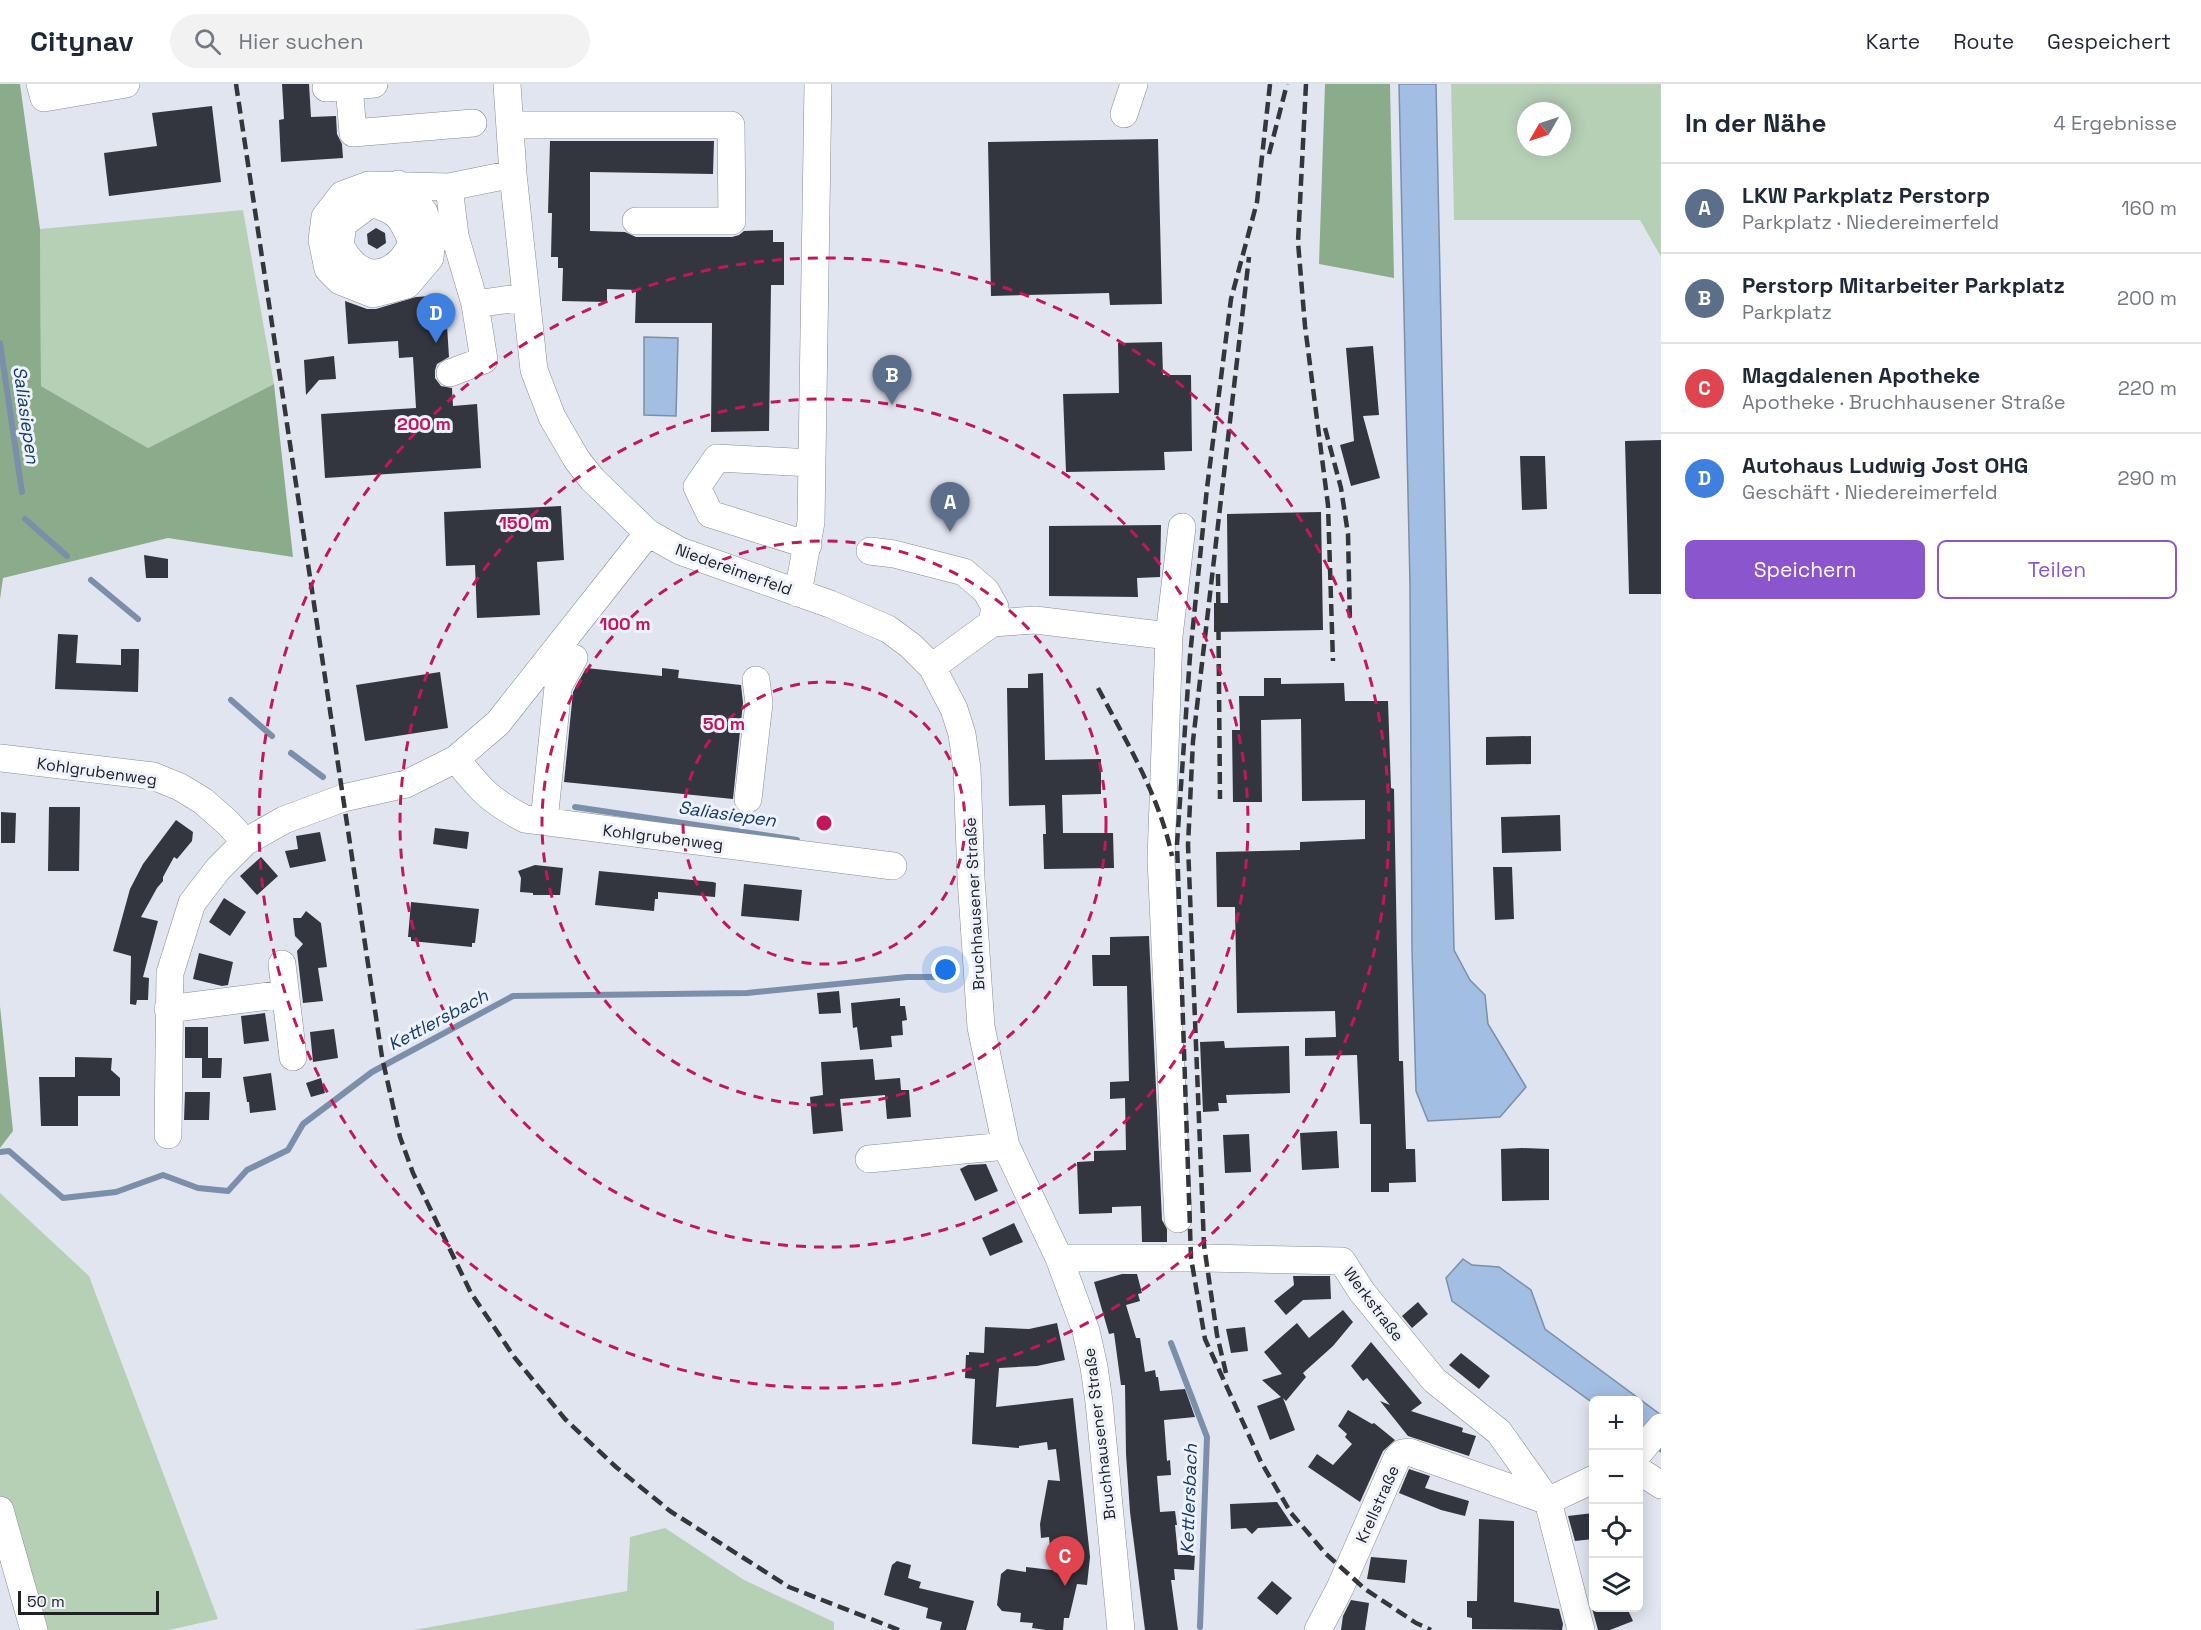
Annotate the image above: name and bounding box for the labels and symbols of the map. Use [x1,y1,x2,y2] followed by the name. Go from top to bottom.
[1517,102,1571,156] north arrow
[416,294,456,343] pin: D
[872,356,912,405] pin: B
[8,365,45,466] water label: Saliasiepen
[397,412,451,435] text: 200 m
[930,482,970,532] pin: A
[499,511,549,534] text: 150 m
[673,539,795,600] street label: Niedereimerfeld
[599,612,651,635] text: 100 m
[703,712,745,735] text: 50 m
[36,753,158,790] street label: Kohlgrubenweg
[677,795,778,832] water label: Saliasiepen
[814,813,834,833] centre of rings
[959,817,990,991] street label: Bruchhausener Straße
[602,820,724,855] street label: Kohlgrubenweg
[931,955,960,984] your location
[384,983,493,1056] water label: Kettlersbach
[1339,1263,1408,1346] street label: Werkstraße
[1079,1347,1120,1521] street label: Bruchhausener Straße
[1175,1443,1202,1554] water label: Kettlersbach
[1351,1462,1404,1546] street label: Krellstraße
[1046,1536,1084,1586] pin: C
[18,1588,159,1616] scale bar

